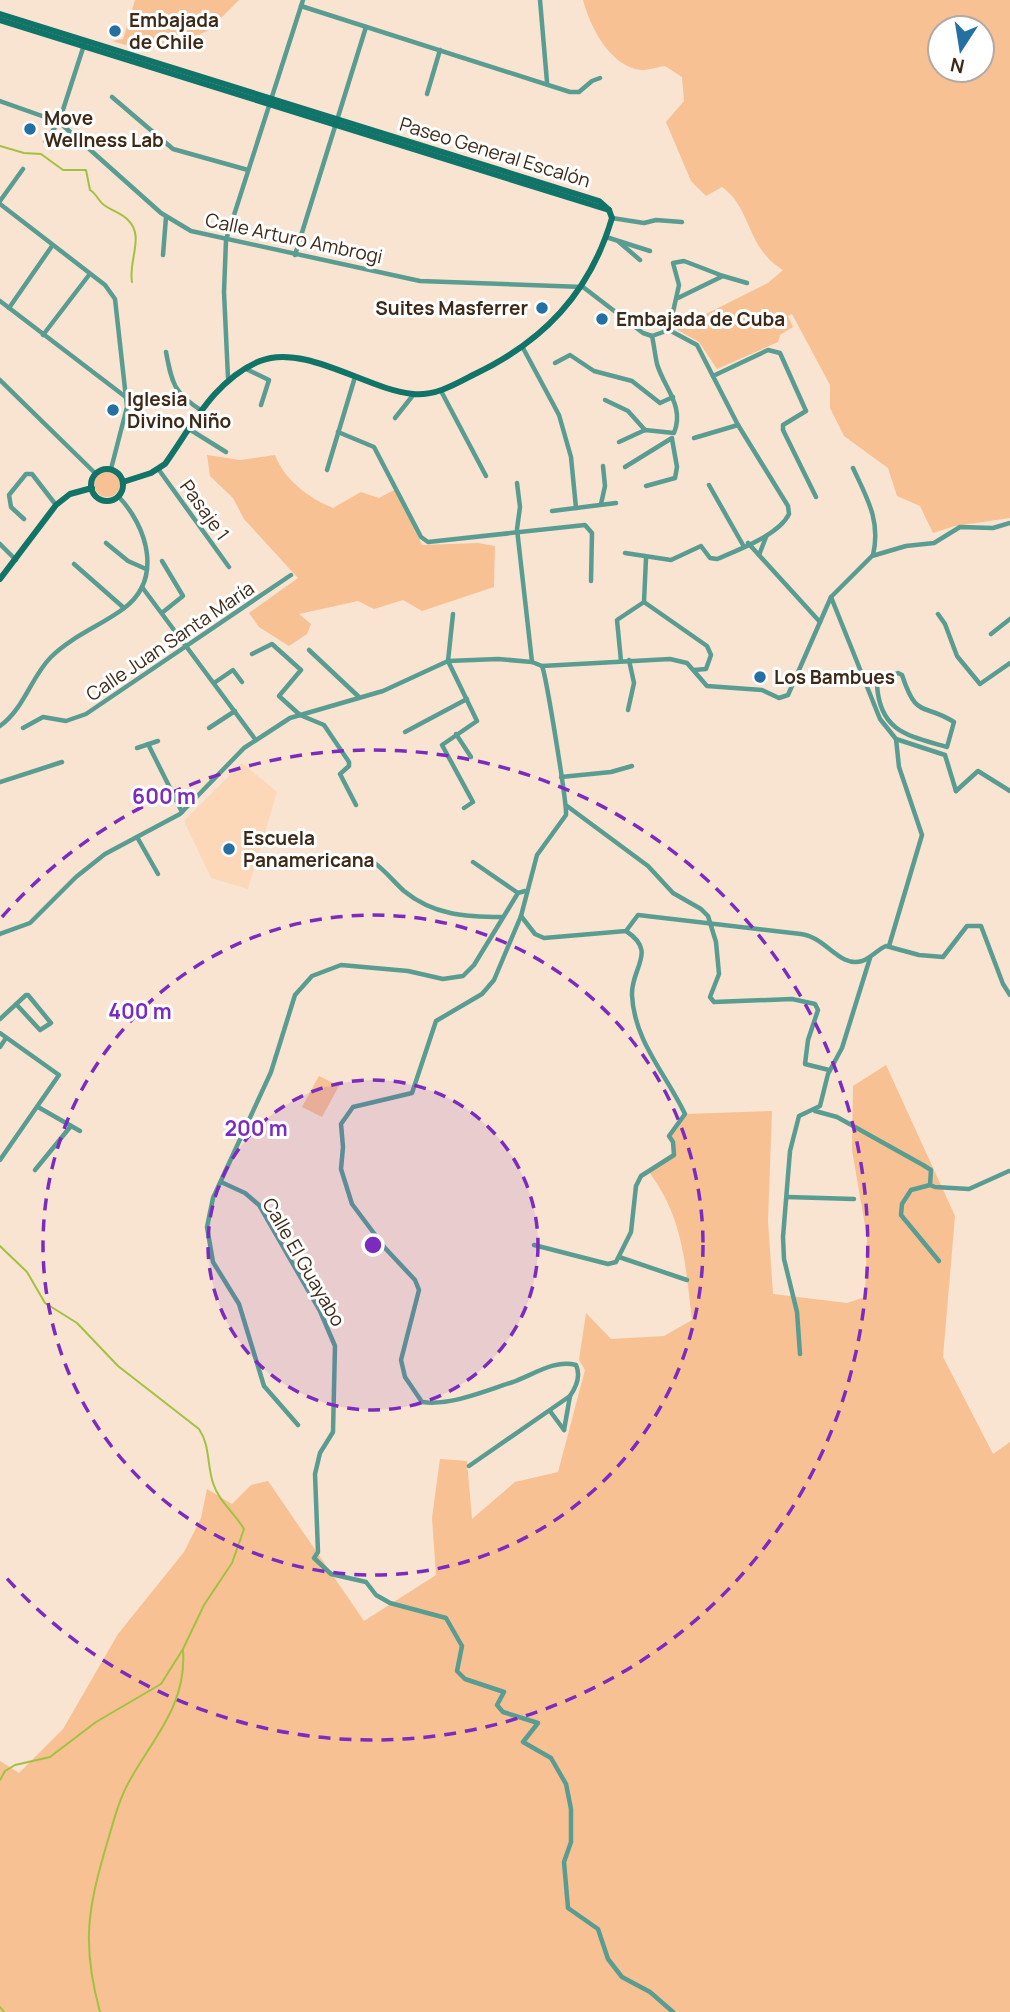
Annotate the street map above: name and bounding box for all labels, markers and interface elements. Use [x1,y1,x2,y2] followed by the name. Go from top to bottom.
[129,7,219,55] place label: Embajada de Chile
[926,14,996,84] north arrow
[107,23,123,39] marker: Embajada de Chile
[948,51,967,80] text: N
[44,105,164,153] place label: Move Wellness Lab
[396,111,594,193] street label: Paseo General Escalón
[22,121,38,137] marker: Move Wellness Lab
[203,207,385,269] street label: Calle Arturo Ambrogi
[375,295,528,321] place label: Suites Masferrer
[534,300,550,316] marker: Suites Masferrer
[616,306,785,332] place label: Embajada de Cuba
[594,311,610,327] marker: Embajada de Cuba
[127,386,231,434] place label: Iglesia Divino Niño
[105,402,121,418] marker: Iglesia Divino Niño
[174,474,236,546] street label: Pasaje 1
[81,575,259,707] street label: Calle Juan Santa María
[774,664,895,690] place label: Los Bambues
[752,669,768,685] marker: Los Bambues
[132,782,196,810] text: 600 m
[243,825,374,873] place label: Escuela Panamericana
[221,841,237,857] marker: Escuela Panamericana
[108,997,172,1025] text: 400 m
[224,1114,288,1142] text: 200 m
[257,1193,351,1331] street label: Calle El Guayabo
[361,1233,385,1257] centre of rings

